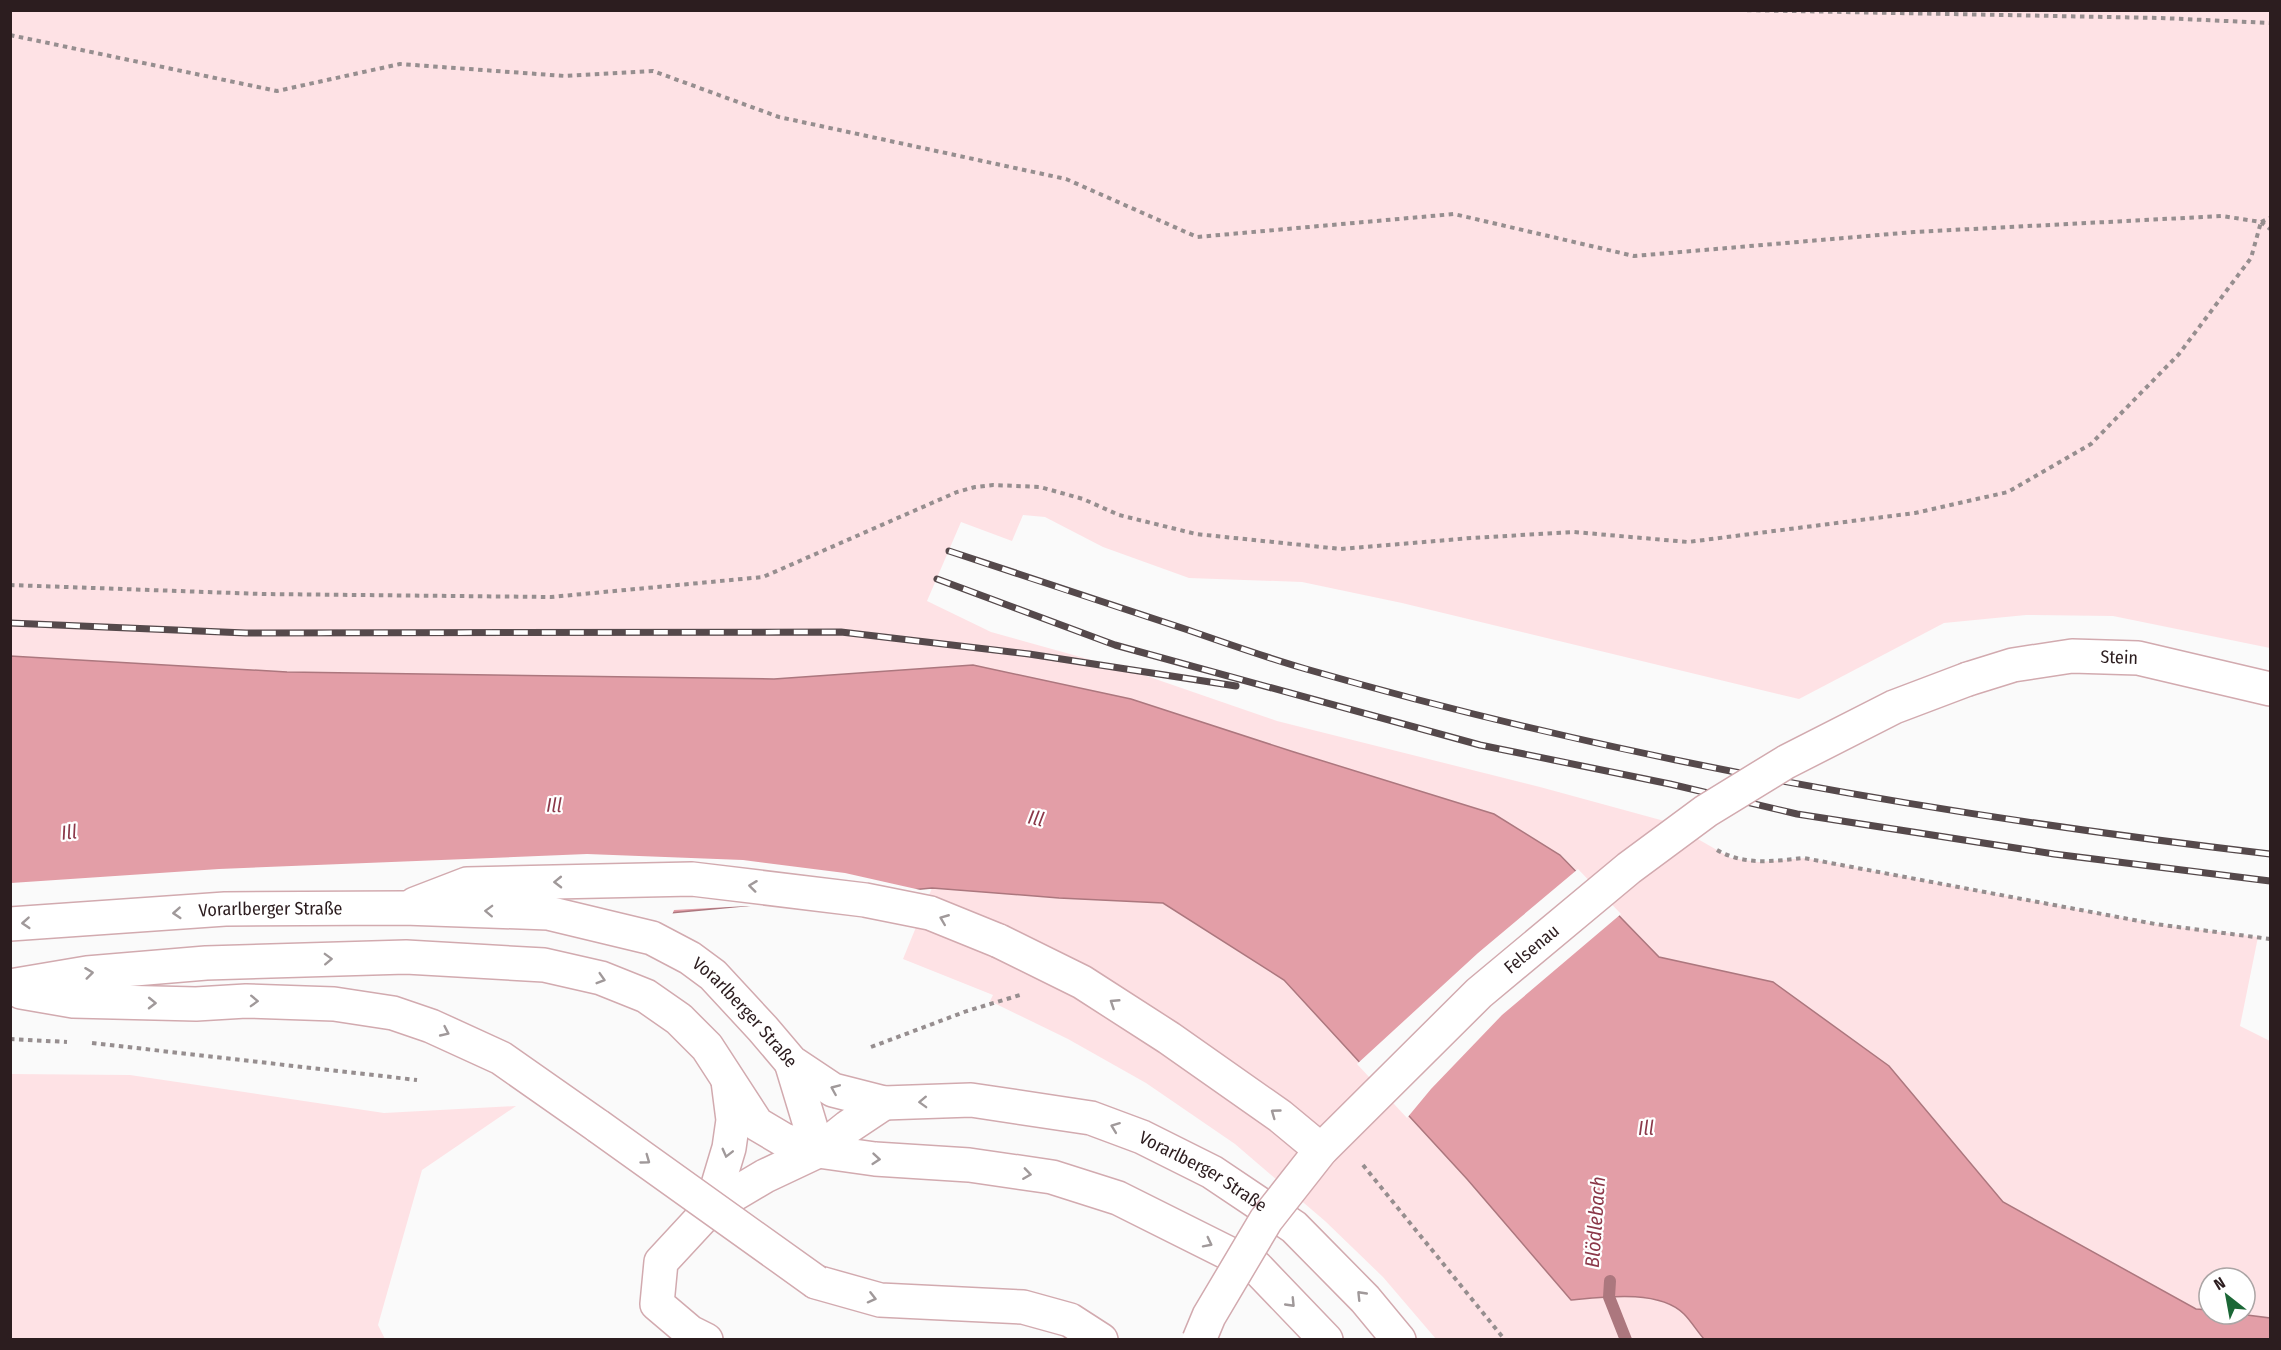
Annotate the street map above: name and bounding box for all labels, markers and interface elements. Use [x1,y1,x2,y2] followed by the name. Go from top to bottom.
[2100,646,2138,669] street label: Stein
[546,793,562,817] water label: Ill
[1026,805,1046,831] water label: Ill
[60,819,78,845] water label: Ill
[554,875,563,888] one-way arrow
[748,880,757,893] one-way arrow
[198,897,343,922] street label: Vorarlberger Straße
[485,905,494,918] one-way arrow
[173,906,182,919] one-way arrow
[940,914,951,926] one-way arrow
[22,917,31,930] one-way arrow
[1500,920,1564,978] street label: Felsenau
[688,952,802,1072] street label: Vorarlberger Straße
[323,953,332,965] one-way arrow
[84,967,93,980] one-way arrow
[595,972,606,984] one-way arrow
[250,995,259,1007] one-way arrow
[148,996,157,1009] one-way arrow
[1110,1000,1121,1011] one-way arrow
[439,1025,450,1037] one-way arrow
[830,1084,841,1096] one-way arrow
[918,1096,927,1108] one-way arrow
[1271,1109,1282,1120] one-way arrow
[1638,1116,1654,1140] water label: Ill
[1110,1121,1121,1134] one-way arrow
[1135,1126,1271,1217] street label: Vorarlberger Straße
[722,1147,734,1158] one-way arrow
[872,1152,881,1165] one-way arrow
[639,1153,650,1164] one-way arrow
[1022,1167,1031,1179] one-way arrow
[1580,1175,1610,1269] water label: Blödlebach
[1201,1235,1212,1247] one-way arrow
[2197,1266,2257,1326] north arrow
[2211,1273,2229,1294] text: N
[867,1290,877,1303] one-way arrow
[1357,1291,1368,1302] one-way arrow
[1284,1297,1295,1307] one-way arrow

